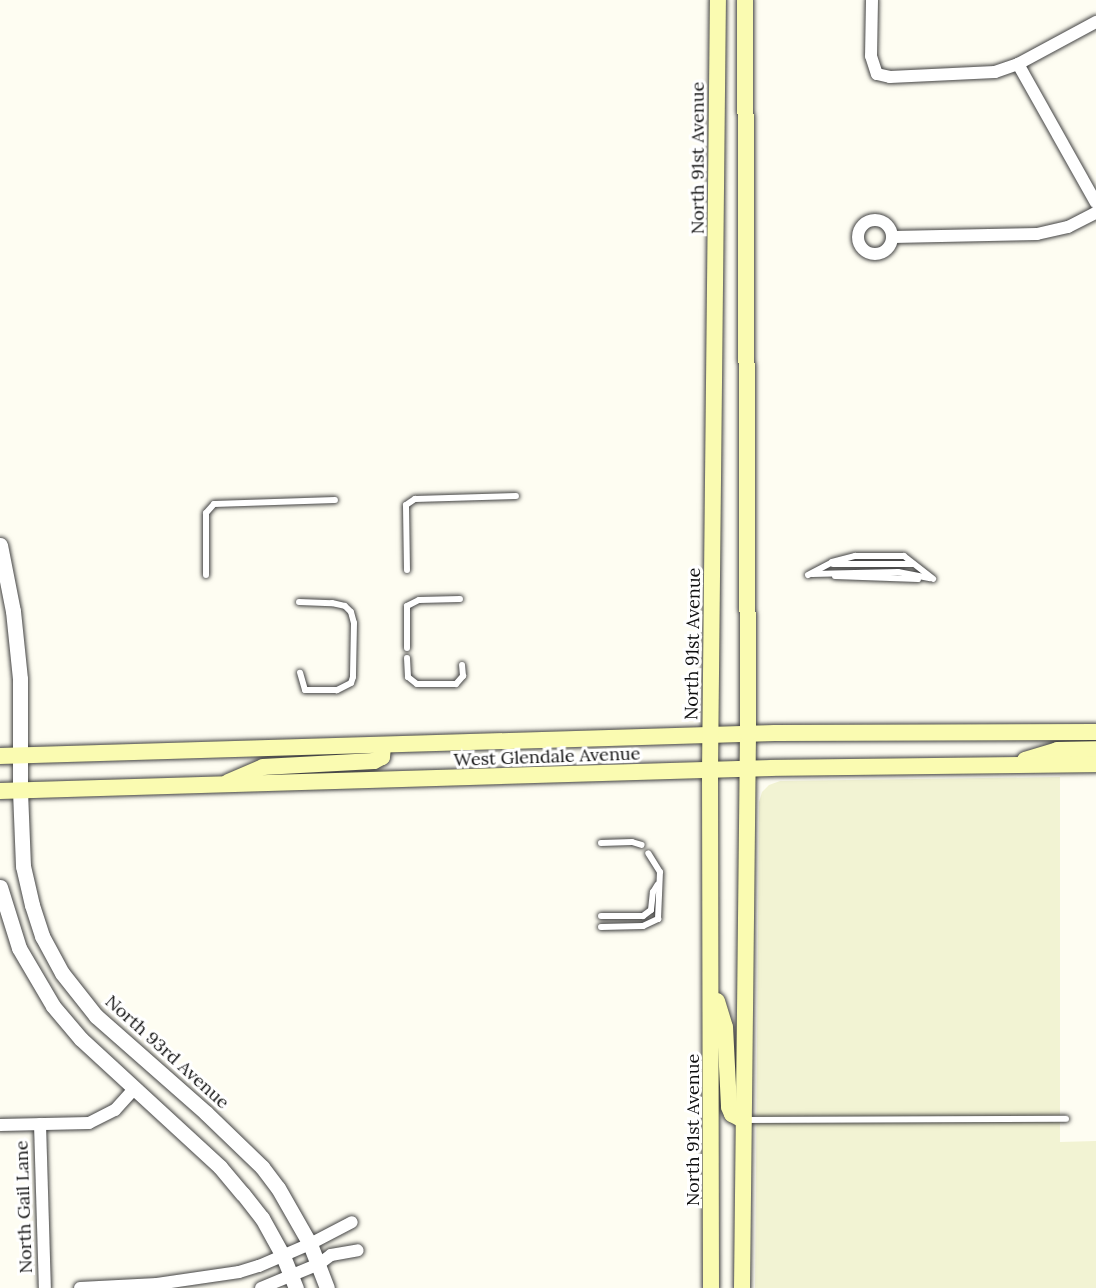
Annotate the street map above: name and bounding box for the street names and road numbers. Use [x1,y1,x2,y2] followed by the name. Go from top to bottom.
[687,82,709,234] street label: North 91st Avenue
[681,568,705,720] street label: North 91st Avenue
[453,743,641,771] street label: West Glendale Avenue
[101,991,233,1113] street label: North 93rd Avenue
[682,1054,704,1206] street label: North 91st Avenue
[11,1140,37,1274] street label: North Gail Lane

